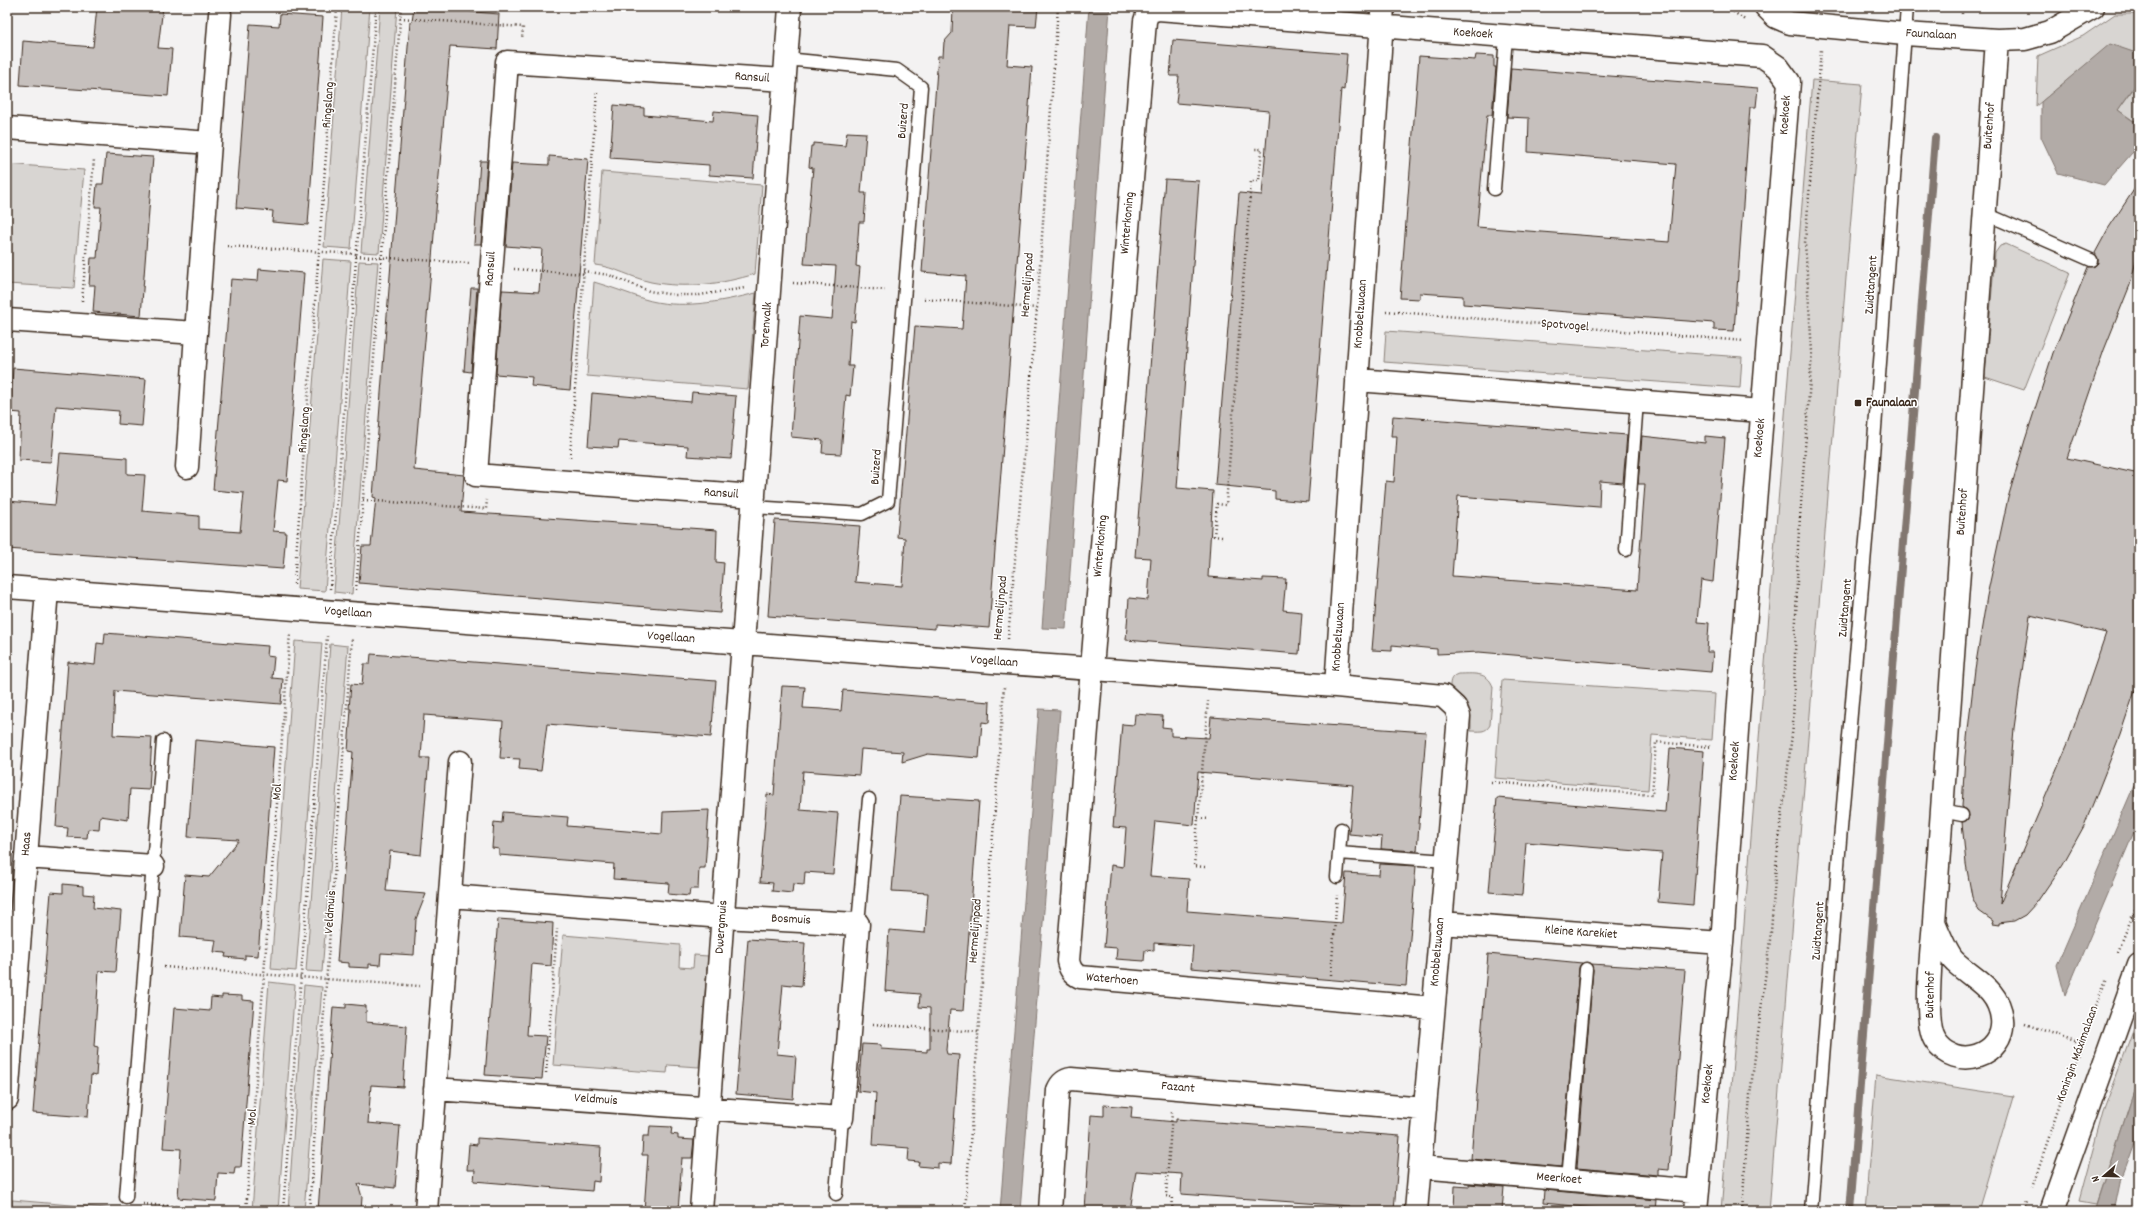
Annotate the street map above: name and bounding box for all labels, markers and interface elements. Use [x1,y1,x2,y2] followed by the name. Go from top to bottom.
[1453,23,1493,45] street label: Koekoek
[1905,24,1957,46] street label: Faunalaan
[734,67,770,89] street label: Ransuil
[318,81,340,129] street label: Ringslang
[1775,95,1797,135] street label: Koekoek
[1979,101,2001,150] street label: Buitenhof
[893,102,915,140] street label: Buizerd
[1116,191,1140,255] street label: Winterkoning
[480,251,502,287] street label: Ransuil
[1016,252,1040,318] street label: Hermelijnpad
[1860,255,1884,315] street label: Zuidtangent
[1349,279,1373,349] street label: Knobbelzwaan
[756,301,778,349] street label: Torenvalk
[1540,314,1590,338] street label: Spotvogel
[1866,394,1917,413] place label: Faunalaan
[1853,398,1863,408] marker: Faunalaan
[294,406,316,454] street label: Ringslang
[1749,417,1771,459] street label: Koekoek
[866,449,888,485] street label: Buizerd
[703,483,739,505] street label: Ransuil
[1952,487,1974,536] street label: Buitenhof
[1089,514,1113,578] street label: Winterkoning
[989,575,1013,641] street label: Hermelijnpad
[1834,578,1858,638] street label: Zuidtangent
[323,602,373,624] street label: Vogellaan
[1327,602,1351,672] street label: Knobbelzwaan
[646,627,696,649] street label: Vogellaan
[969,651,1019,673] street label: Vogellaan
[1724,741,1746,781] street label: Koekoek
[268,783,288,801] street label: Mol
[16,831,38,857] street label: Haas
[320,890,342,934] street label: Veldmuis
[964,898,988,964] street label: Hermelijnpad
[711,900,733,954] street label: Dwergmuis
[1807,901,1831,961] street label: Zuidtangent
[771,909,811,931] street label: Bosmuis
[1426,917,1450,987] street label: Knobbelzwaan
[1544,921,1618,945] street label: Kleine Karekiet
[1085,968,1139,992] street label: Waterhoen
[1921,971,1941,1019] street label: Buitenhof
[2052,1003,2104,1105] street label: Koningin Máximalaan
[1696,1063,1720,1105] street label: Koekoek
[1160,1077,1196,1099] street label: Fazant
[574,1089,618,1111] street label: Veldmuis
[243,1108,263,1126] street label: Mol
[2084,1156,2124,1196] north arrow
[1536,1168,1583,1190] street label: Meerkoet
[2088,1173,2105,1184] text: N

